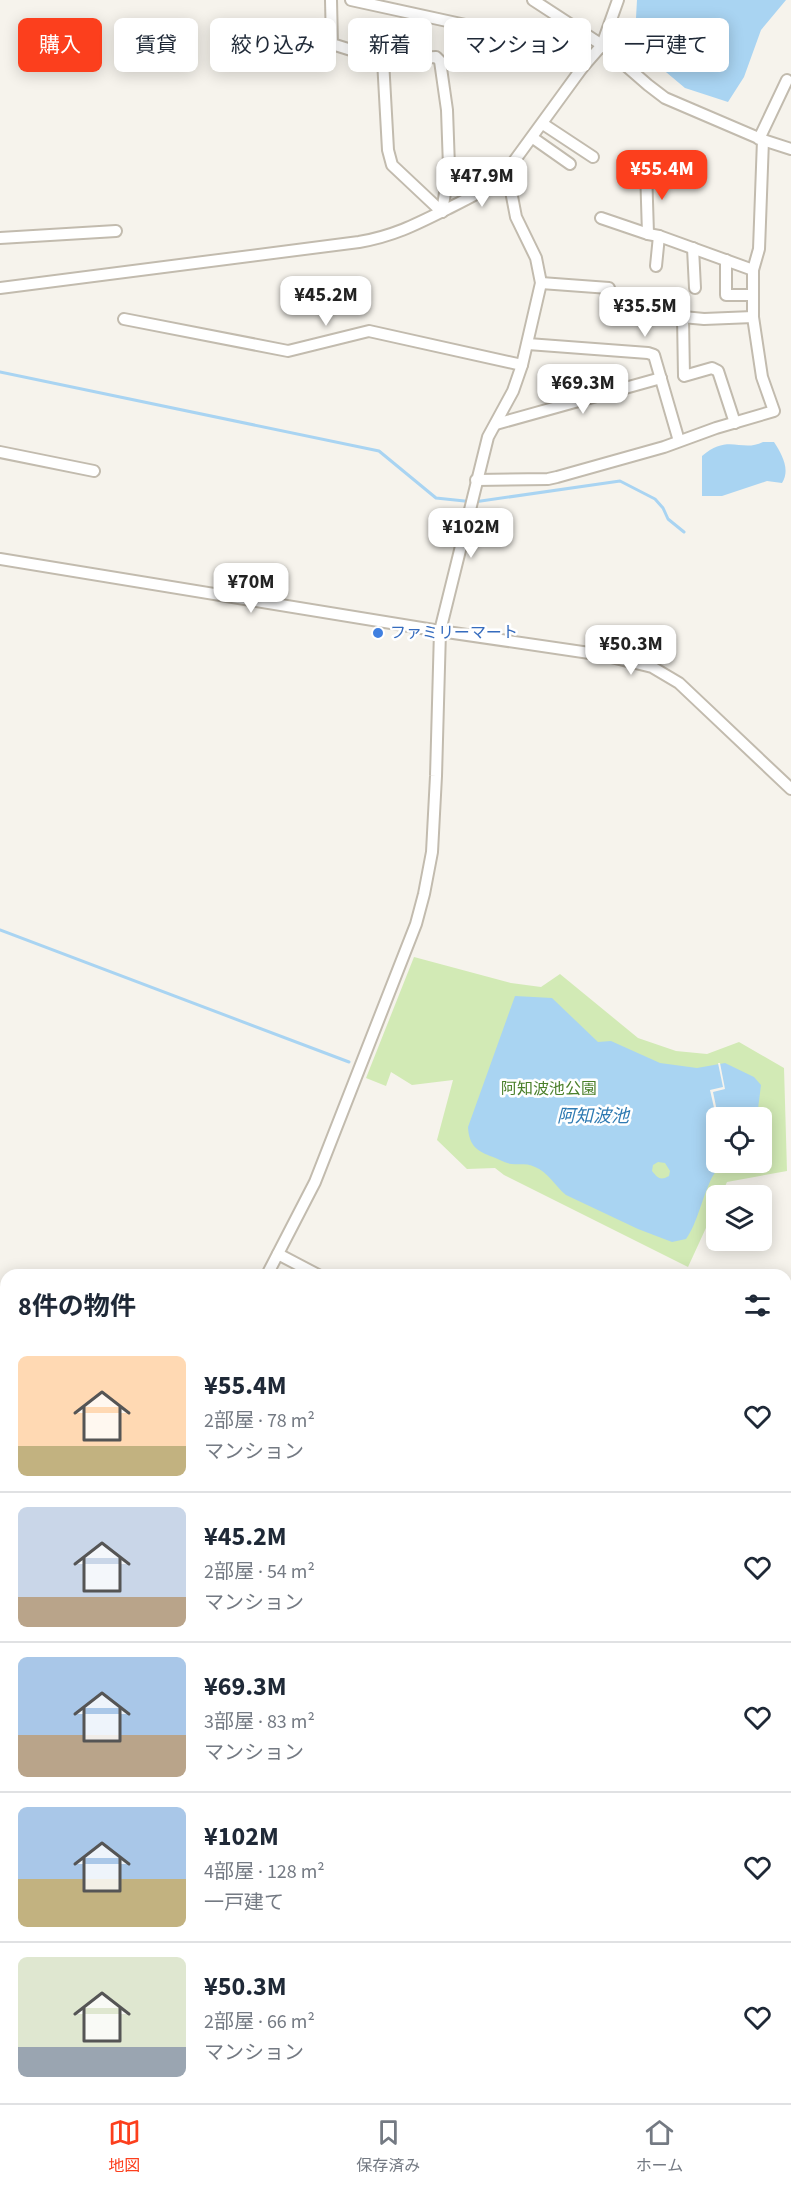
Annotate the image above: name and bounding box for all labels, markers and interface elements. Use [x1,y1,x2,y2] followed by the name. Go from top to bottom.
[18,18,102,72] chip: 購入
[114,18,198,72] chip: 賃貸
[210,18,336,72] chip: 絞り込み
[348,18,432,72] chip: 新着
[444,18,591,72] chip: マンション
[603,18,729,72] chip: 一戸建て
[613,150,711,201] pin: ¥55.4M
[630,155,694,183] text: ¥55.4M
[433,157,531,208] pin: ¥47.9M
[450,162,514,190] text: ¥47.9M
[277,276,375,327] pin: ¥45.2M
[294,281,358,309] text: ¥45.2M
[596,287,694,338] pin: ¥35.5M
[613,292,677,320] text: ¥35.5M
[534,364,632,415] pin: ¥69.3M
[551,369,615,397] text: ¥69.3M
[429,508,513,559] pin: ¥102M
[442,513,500,541] text: ¥102M
[215,563,287,614] pin: ¥70M
[228,568,274,596] text: ¥70M
[390,622,518,644] place label: ファミリーマート
[582,625,680,676] pin: ¥50.3M
[371,626,385,640] marker: ファミリーマート
[599,630,663,658] text: ¥50.3M
[501,1078,597,1100] park label: 阿知波池公園
[557,1104,631,1129] water label: 阿知波池
[706,1107,772,1251] map controls
[706,1107,772,1173] button: locate
[706,1185,772,1251] button: layers
[18,1288,136,1325] text: 8件の物件
[741,1289,774,1322] icon: filters
[204,1367,287,1404] text: ¥55.4M
[66,1380,138,1452] icon: home
[741,1400,774,1433] icon: heart
[204,1407,315,1435] text: 2部屋 · 78 m²
[204,1438,304,1466] text: マンション
[204,1518,287,1555] text: ¥45.2M
[66,1531,138,1603] icon: home
[741,1551,774,1584] icon: heart
[204,1558,315,1586] text: 2部屋 · 54 m²
[204,1589,304,1617] text: マンション
[204,1668,287,1705] text: ¥69.3M
[66,1681,138,1753] icon: home
[741,1701,774,1734] icon: heart
[204,1708,315,1736] text: 3部屋 · 83 m²
[204,1739,304,1767] text: マンション
[204,1818,279,1855] text: ¥102M
[66,1831,138,1903] icon: home
[741,1851,774,1884] icon: heart
[204,1858,325,1886] text: 4部屋 · 128 m²
[204,1889,284,1917] text: 一戸建て
[204,1968,287,2005] text: ¥50.3M
[66,1981,138,2053] icon: home
[741,2001,774,2034] icon: heart
[204,2008,315,2036] text: 2部屋 · 66 m²
[204,2039,304,2067] text: マンション
[108,2116,141,2177] tab: 地図
[356,2116,420,2177] tab: 保存済み
[636,2116,683,2177] tab: ホーム

